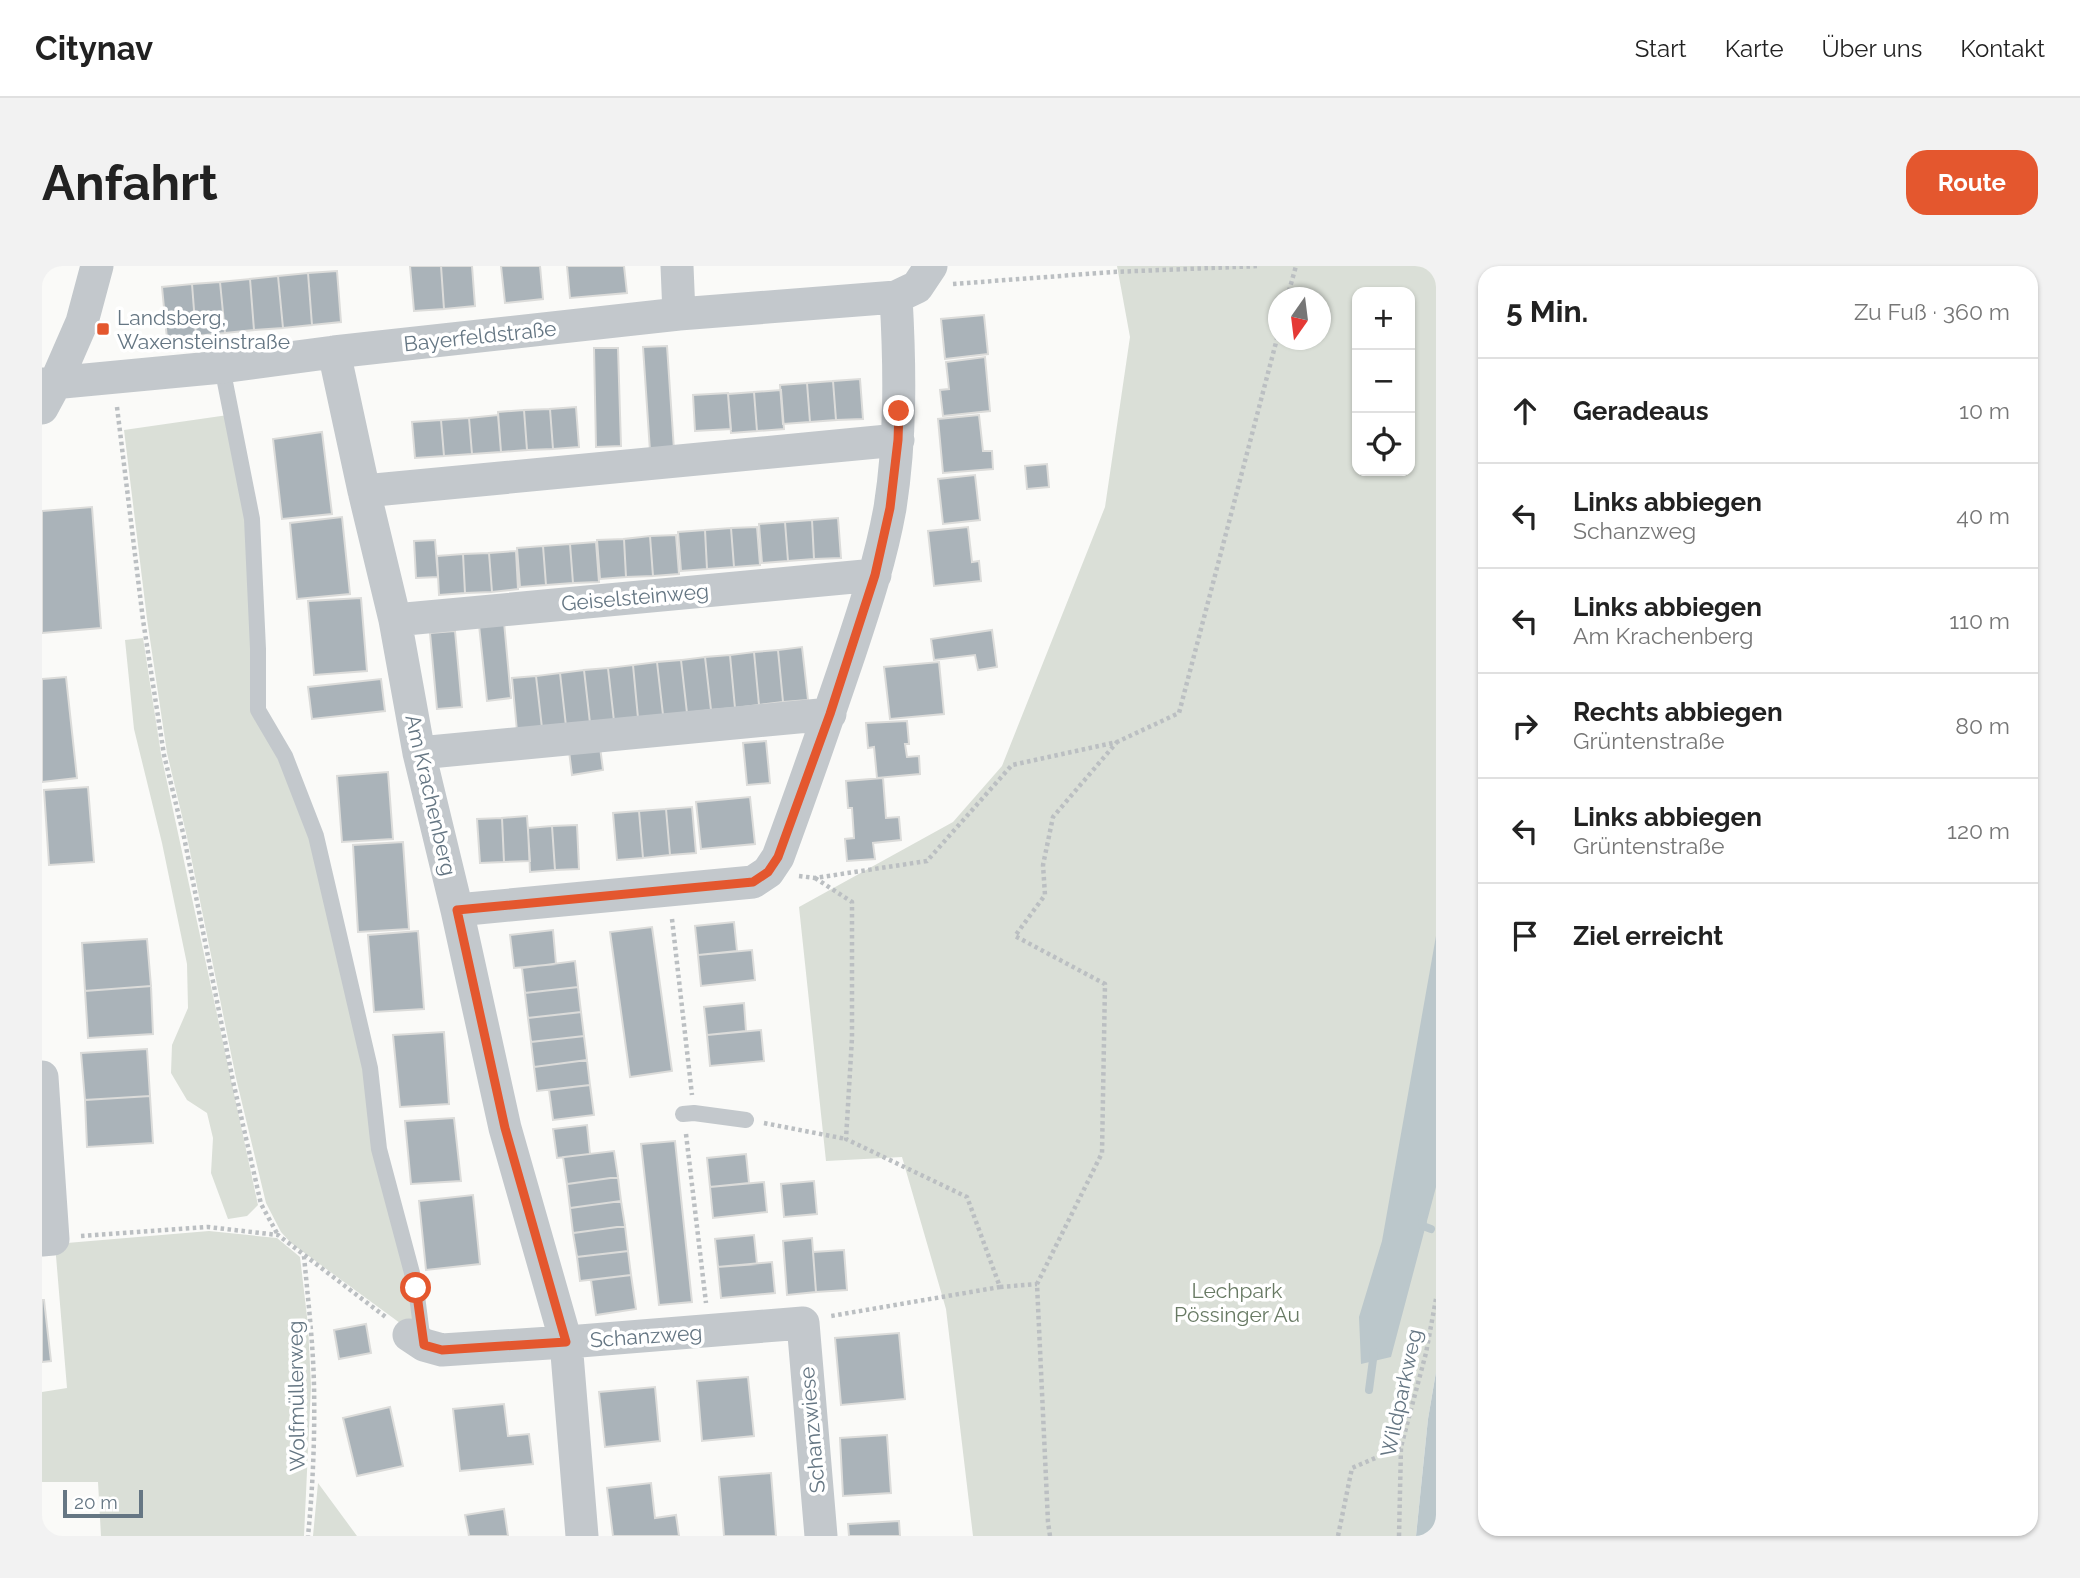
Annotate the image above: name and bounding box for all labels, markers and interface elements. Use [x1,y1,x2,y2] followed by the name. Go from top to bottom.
[35,29,153,68] text: Citynav
[1635,34,1687,63] text: Start
[1725,34,1784,63] text: Karte
[1822,34,1922,63] text: Über uns
[1960,34,2045,63] text: Kontakt
[1906,150,2038,215] button: Route
[42,154,218,211] text: Anfahrt
[1268,287,1331,350] north arrow
[1352,287,1415,476] map controls
[1352,287,1415,350] button: +
[1506,294,1588,329] text: 5 Min.
[1854,298,2010,325] text: Zu Fuß · 360 m
[117,305,290,354] place label: Landsberg, Waxensteinstraße
[402,316,558,356] street label: Bayerfeldstraße
[95,321,111,337] marker: Landsberg, Waxensteinstraße
[1352,350,1415,413] button: −
[1506,392,1544,430] icon: ahead
[883,395,914,426] route end
[1573,396,1709,426] text: Geradeaus
[1959,397,2010,424] text: 10 m
[1352,413,1415,476] button: locate
[1573,487,1762,517] text: Links abbiegen
[1506,497,1544,535] icon: left
[1956,502,2010,529] text: 40 m
[1573,517,1696,544] text: Schanzweg
[560,578,710,616] street label: Geiselsteinweg
[1573,592,1762,622] text: Links abbiegen
[1506,602,1544,640] icon: left
[1949,607,2010,634] text: 110 m
[1573,622,1754,649] text: Am Krachenberg
[1573,697,1783,727] text: Rechts abbiegen
[1506,707,1544,745] icon: right
[400,712,462,878] street label: Am Krachenberg
[1955,712,2010,739] text: 80 m
[1573,727,1724,754] text: Grüntenstraße
[1573,802,1762,832] text: Links abbiegen
[1506,812,1544,850] icon: left
[1947,817,2010,844] text: 120 m
[1573,832,1724,859] text: Grüntenstraße
[1506,917,1544,955] icon: arrive
[1573,921,1723,951] text: Ziel erreicht
[400,1272,431,1303] route start
[1174,1278,1300,1327] park label: Lechpark Pössinger Au
[282,1320,310,1472] street label: Wolfmüllerweg
[589,1320,703,1352] street label: Schanzweg
[1375,1327,1427,1459] street label: Wildparkweg
[794,1366,830,1494] street label: Schanzwiese
[63,1487,144,1519] scale bar
[74,1491,118,1513] text: 20 m

